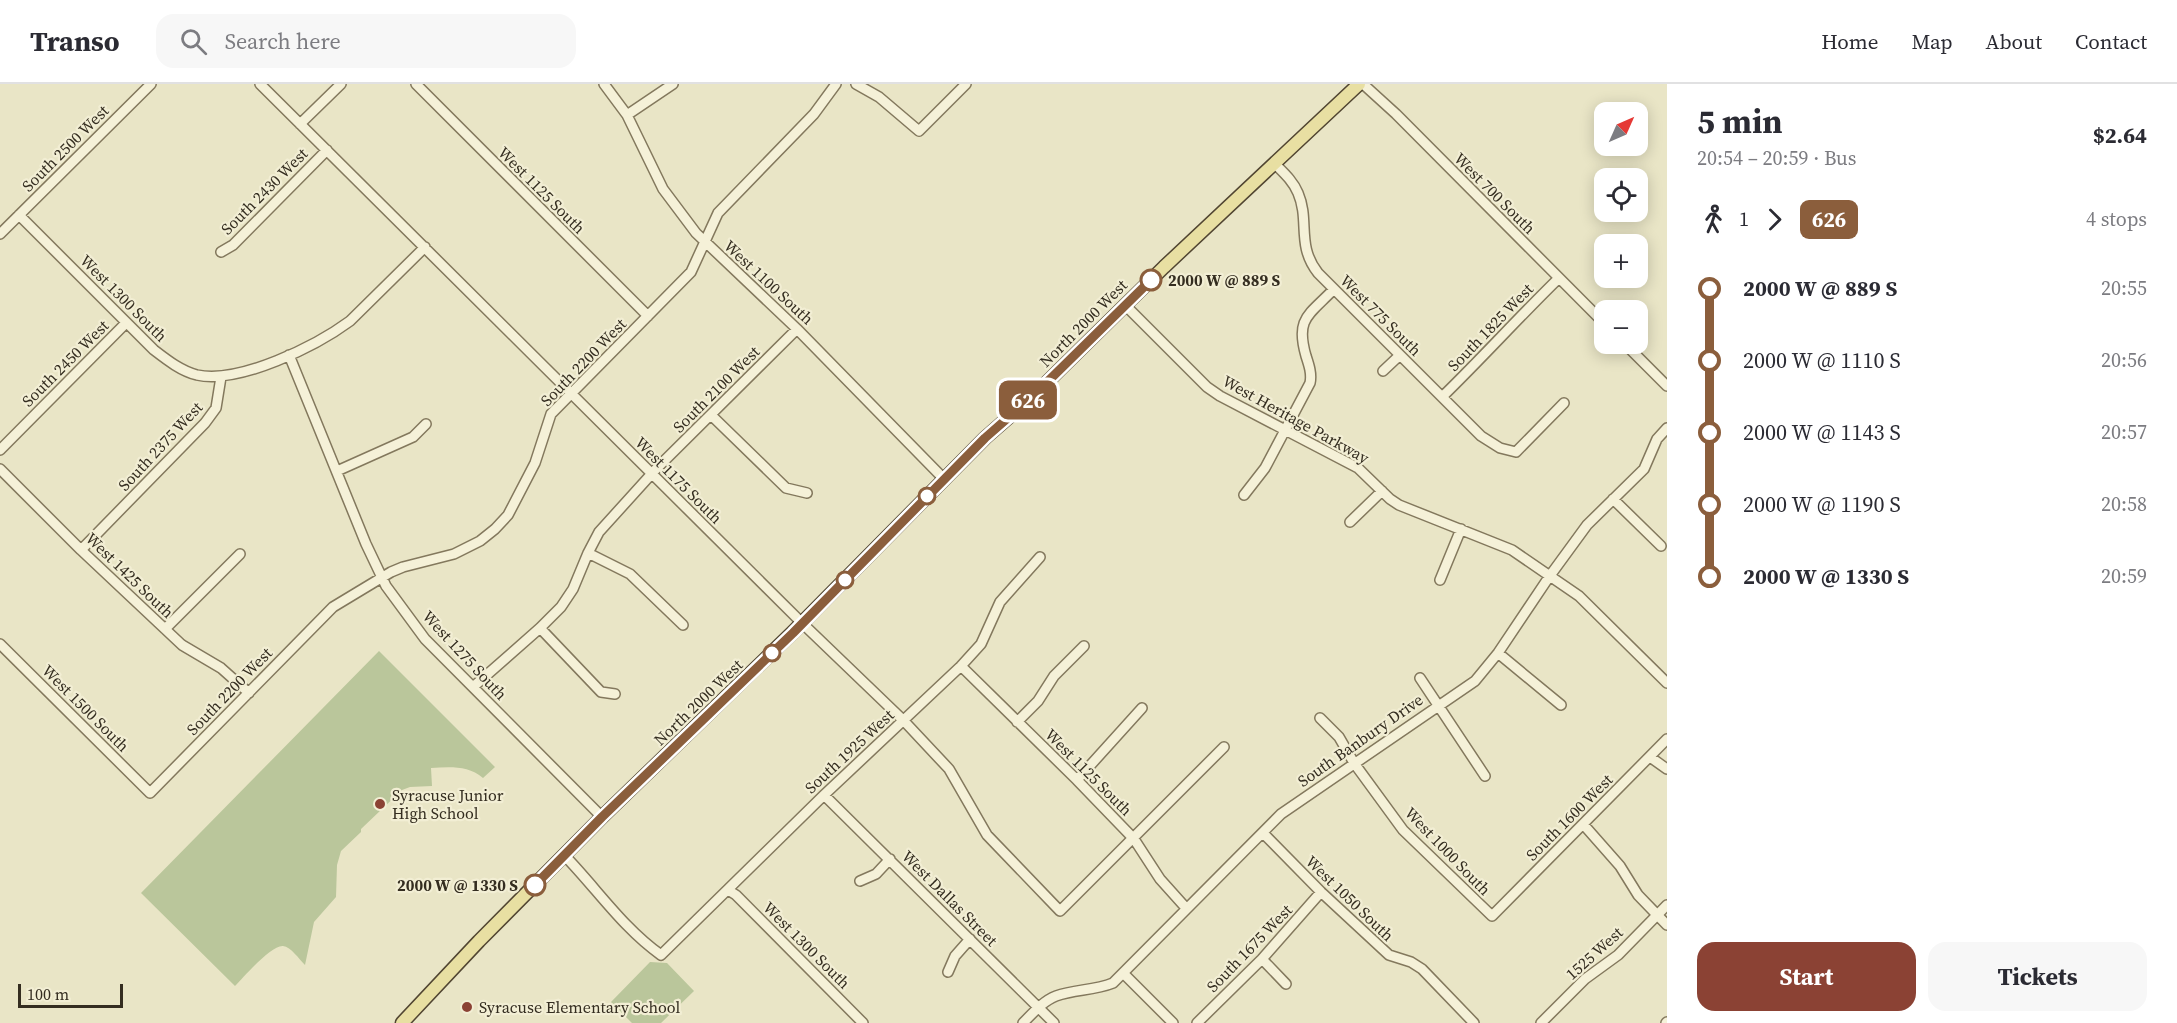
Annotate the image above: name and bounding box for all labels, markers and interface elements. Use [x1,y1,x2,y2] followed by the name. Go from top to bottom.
[156,14,576,68] search box
[30,22,120,60] text: Transo
[177,25,210,58] icon: search
[225,26,341,56] text: Search here
[1821,27,1879,56] text: Home
[1912,27,1953,56] text: Map
[1986,27,2042,56] text: About
[2075,27,2147,56] text: Contact
[17,99,114,196] street label: South 2500 West
[1697,99,1783,144] text: 5 min
[1594,102,1648,156] north arrow
[1594,102,1648,354] map controls
[2093,120,2147,150] text: $2.64
[216,142,313,239] street label: South 2430 West
[494,142,591,239] street label: West 1125 South
[1697,144,1856,172] text: 20:54 – 20:59 · Bus
[1449,147,1541,239] street label: West 700 South
[1594,168,1648,222] button: locate
[1697,203,1730,236] icon: walk
[1758,203,1791,236] icon: forward
[1739,205,1749,233] text: 1
[1812,205,1846,234] text: 626
[2086,205,2147,233] text: 4 stops
[1594,234,1648,288] button: +
[719,235,819,330] street label: West 1100 South
[76,250,173,347] street label: West 1300 South
[1140,269,1162,291] marker: 2000 W @ 889 S
[1168,269,1281,291] place label: 2000 W @ 889 S
[1335,269,1427,361] street label: West 775 South
[1743,273,1897,303] text: 2000 W @ 889 S
[1034,274,1132,372] street label: North 2000 West
[2101,274,2147,302] text: 20:55
[1442,278,1538,376] street label: South 1825 West
[1594,300,1648,354] button: −
[535,313,631,411] street label: South 2200 West
[17,314,114,411] street label: South 2450 West
[668,340,765,437] street label: South 2100 West
[1743,345,1901,375] text: 2000 W @ 1110 S
[2101,346,2147,374] text: 20:56
[1219,370,1374,469] street label: West Heritage Parkway
[994,380,1062,420] line badge: 626
[1011,386,1045,415] text: 626
[113,396,208,495] street label: South 2375 West
[1743,417,1901,447] text: 2000 W @ 1143 S
[2101,418,2147,446] text: 20:57
[631,432,728,529] street label: West 1175 South
[918,487,936,505] unlabelled marker
[1743,489,1901,519] text: 2000 W @ 1190 S
[2101,490,2147,518] text: 20:58
[81,527,179,623] street label: West 1425 South
[1743,561,1909,591] text: 2000 W @ 1330 S
[2101,562,2147,590] text: 20:59
[836,571,854,589] unlabelled marker
[418,605,513,705] street label: West 1275 South
[181,642,277,740] street label: South 2200 West
[763,644,781,662] unlabelled marker
[649,653,748,750] street label: North 2000 West
[38,660,135,757] street label: West 1500 South
[1293,688,1427,792] street label: South Banbury Drive
[800,703,899,798] street label: South 1925 West
[1041,724,1138,821] street label: West 1125 South
[1521,768,1618,865] street label: South 1600 West
[392,784,504,824] place label: Syracuse Junior High School
[373,797,387,811] marker: Syracuse Junior High School
[1400,802,1496,900] street label: West 1000 South
[897,845,1003,951] street label: West Dallas Street
[1301,850,1399,946] street label: West 1050 South
[397,874,518,896] place label: 2000 W @ 1330 S
[524,874,546,896] marker: 2000 W @ 1330 S
[759,897,856,994] street label: West 1300 South
[1201,899,1297,997] street label: South 1675 West
[1561,921,1628,985] street label: 1525 West
[1697,942,1916,1011] button: Start
[1928,942,2147,1011] button: Tickets
[18,981,123,1008] scale bar
[27,983,69,1005] text: 100 m
[479,996,680,1018] place label: Syracuse Elementary School
[460,1000,474,1014] marker: Syracuse Elementary School

